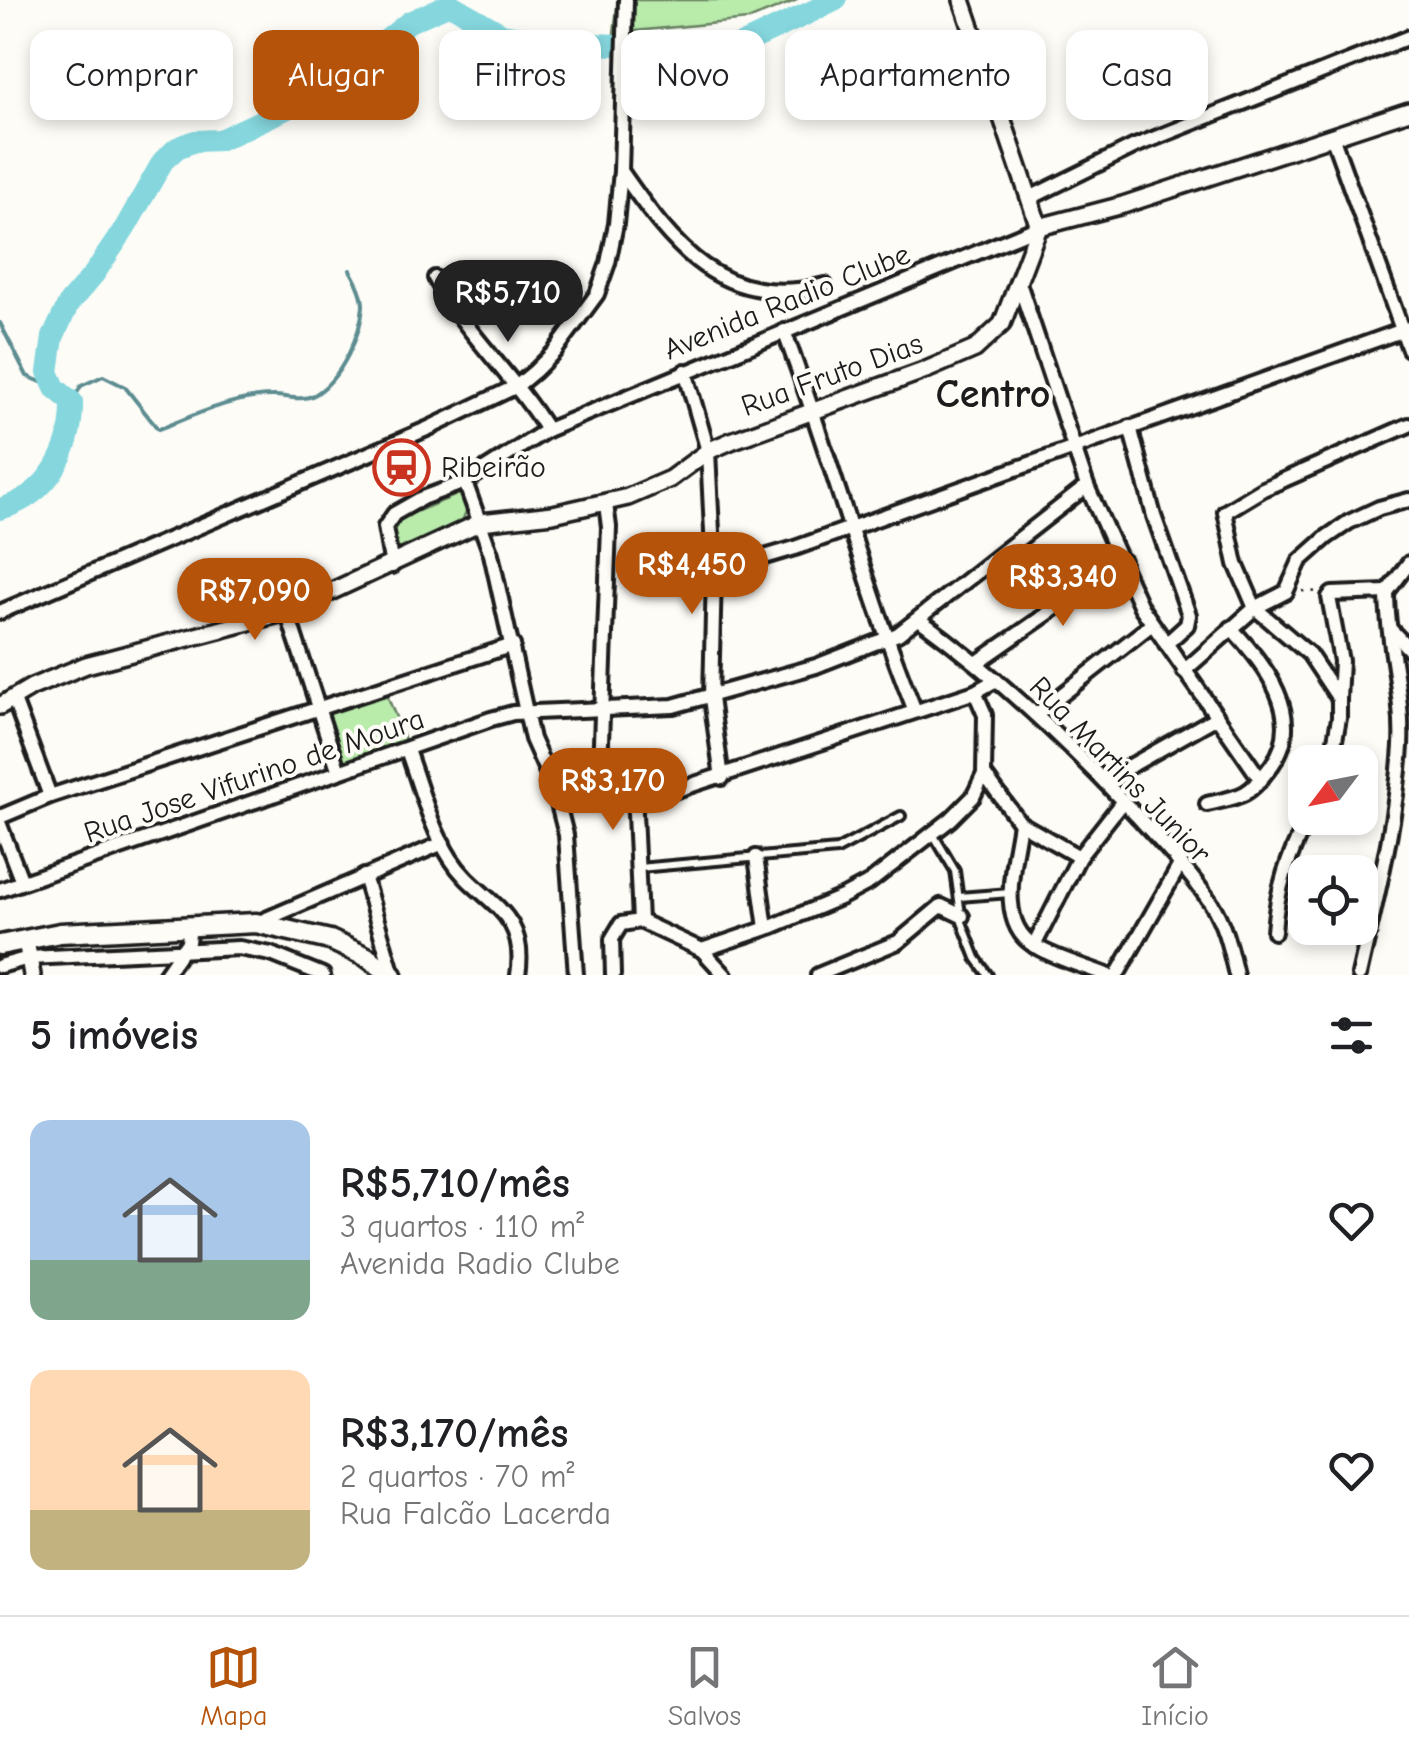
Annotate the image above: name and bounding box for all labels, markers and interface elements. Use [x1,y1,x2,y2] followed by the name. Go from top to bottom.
[30,30,233,120] chip: Comprar
[253,30,419,120] chip: Alugar
[439,30,601,120] chip: Filtros
[621,30,765,120] chip: Novo
[785,30,1046,120] chip: Apartamento
[1066,30,1208,120] chip: Casa
[659,237,915,367] street label: Avenida Radio Clube
[416,260,600,345] pin: R$5,710
[455,274,561,311] text: R$5,710
[737,326,927,424] street label: Rua Fruto Dias
[936,371,1050,417] district label: Centro
[372,437,432,497] station icon: Ribeirão
[441,450,546,485] place label: Ribeirão
[600,532,784,617] pin: R$4,450
[971,544,1155,629] pin: R$3,340
[637,546,747,583] text: R$4,450
[163,558,347,643] pin: R$7,090
[1009,558,1117,595] text: R$3,340
[199,572,311,609] text: R$7,090
[1022,669,1218,871] street label: Rua Martins Junior
[79,701,429,851] street label: Rua Jose Vifurino de Moura
[1288,745,1378,835] north arrow
[1288,745,1378,945] map controls
[521,748,705,833] pin: R$3,170
[560,762,666,799] text: R$3,170
[1288,855,1378,945] button: locate
[1324,1008,1379,1063] icon: filters
[30,1011,198,1060] text: 5 imóveis
[340,1159,570,1208] text: R$5,710/mês
[110,1160,230,1280] icon: home
[1324,1193,1379,1248] icon: heart
[340,1208,584,1245] text: 3 quartos · 110 m²
[340,1245,620,1282] text: Avenida Radio Clube
[340,1409,568,1458] text: R$3,170/mês
[110,1410,230,1530] icon: home
[1324,1443,1379,1498] icon: heart
[340,1458,575,1495] text: 2 quartos · 70 m²
[340,1495,611,1532] text: Rua Falcão Lacerda
[200,1640,267,1732] tab: Mapa
[668,1640,741,1732] tab: Salvos
[1141,1640,1209,1732] tab: Início

